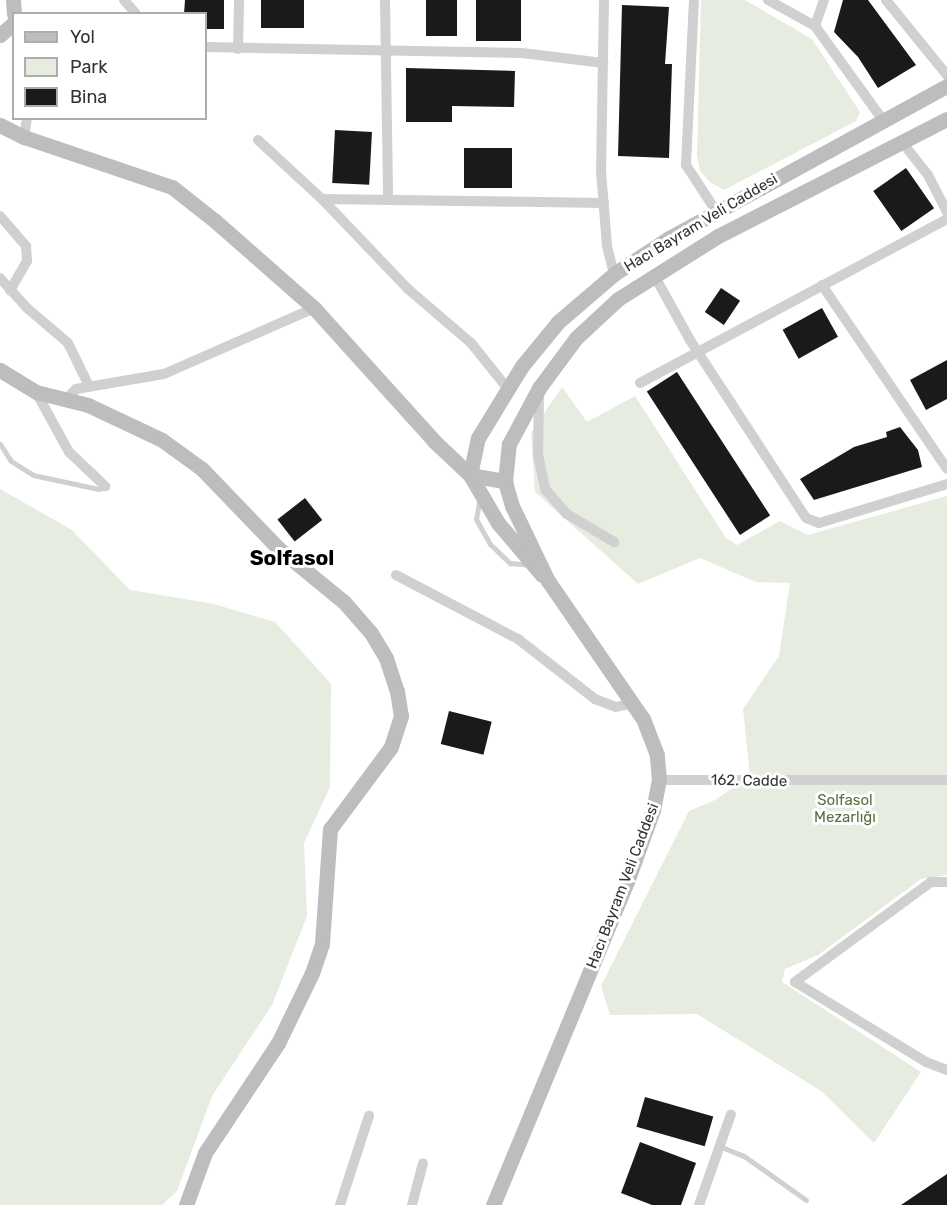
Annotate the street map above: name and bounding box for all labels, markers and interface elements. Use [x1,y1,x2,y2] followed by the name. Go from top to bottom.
[12,12,207,120] legend
[70,26,95,48] text: Yol
[70,56,107,78] text: Park
[70,86,107,108] text: Bina
[621,170,781,276] street label: Hacı Bayram Veli Caddesi
[250,545,334,571] district label: Solfasol
[711,771,787,791] street label: 162. Cadde
[814,791,876,826] park label: Solfasol Mezarlığı
[583,801,663,971] street label: Hacı Bayram Veli Caddesi

